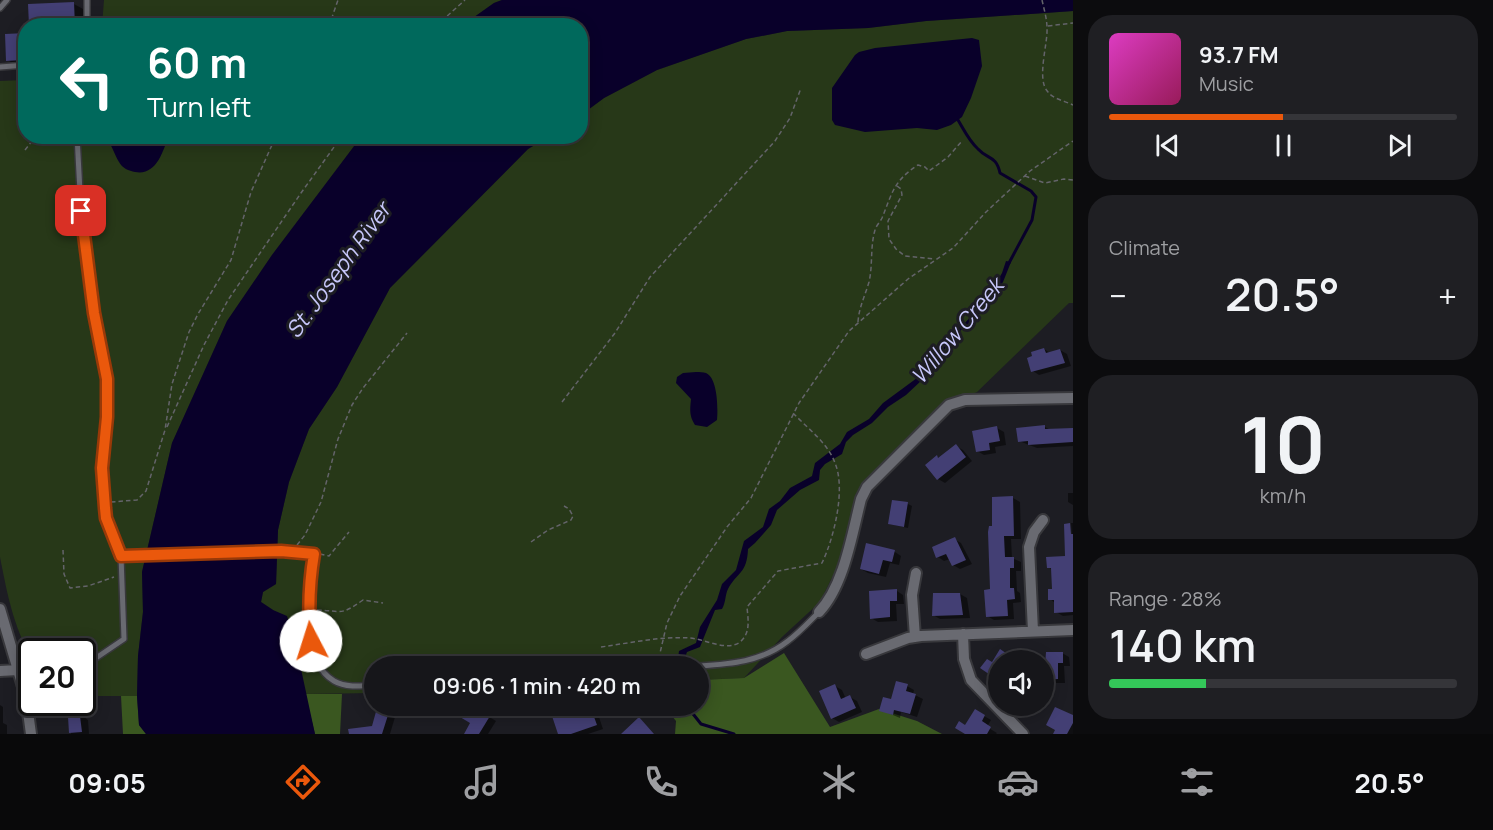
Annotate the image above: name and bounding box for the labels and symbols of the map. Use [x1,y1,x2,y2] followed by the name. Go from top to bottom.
[55,185,106,236] pin
[279,194,399,344] water label: St. Joseph River
[904,269,1012,390] water label: Willow Creek
[279,609,343,673] position arrow
[18,638,96,716] speed limit sign: 20

